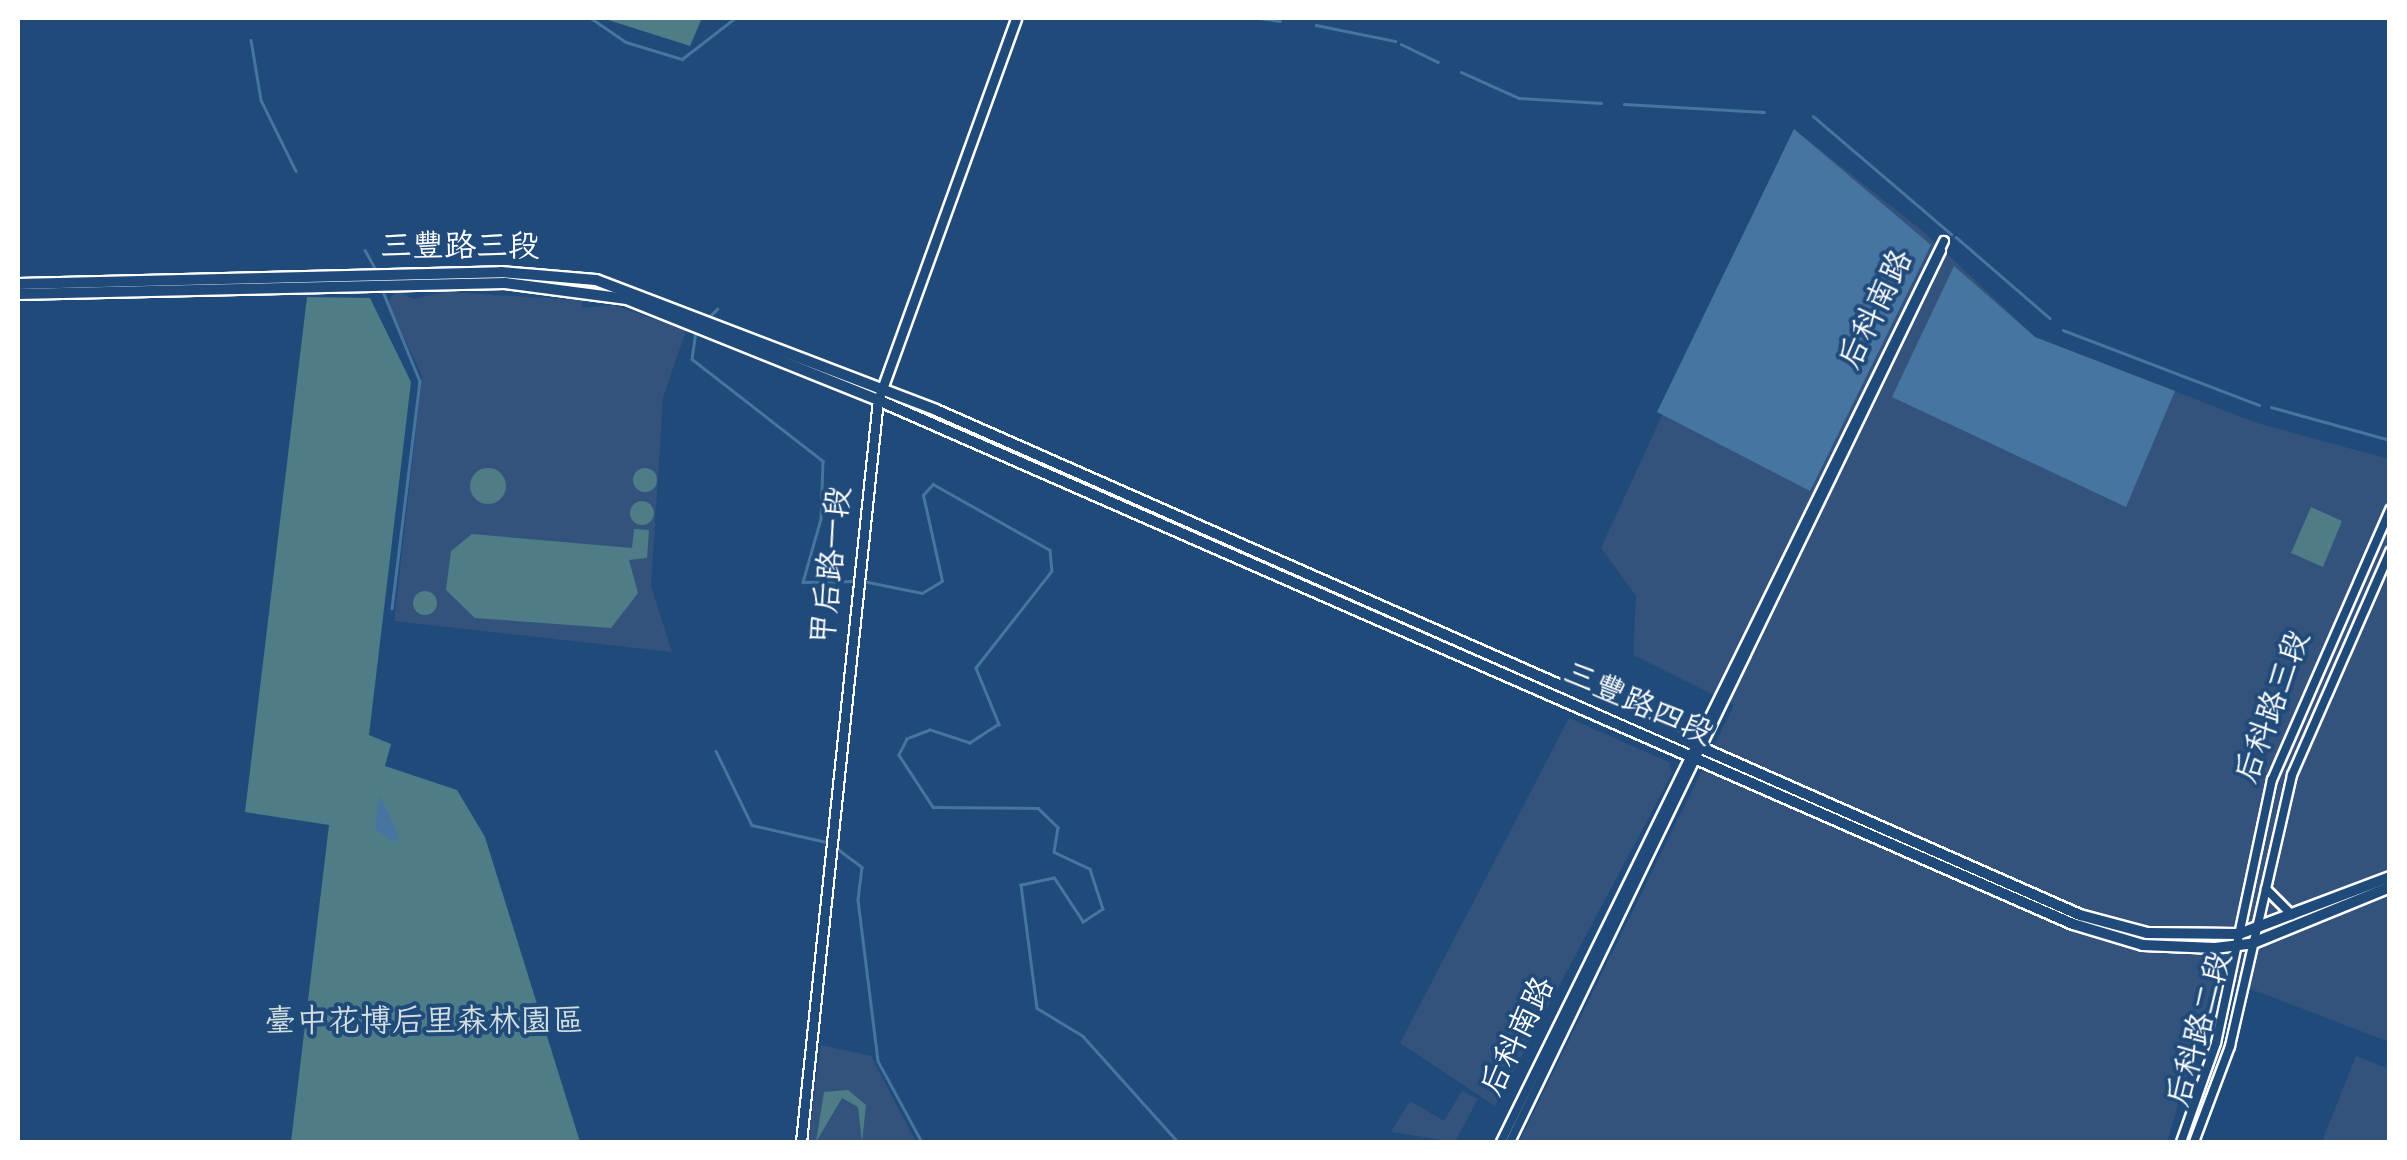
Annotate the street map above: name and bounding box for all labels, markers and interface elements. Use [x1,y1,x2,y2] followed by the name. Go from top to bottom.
[380,231,540,269] street label: 三豐路三段
[1834,245,1924,377] street label: 后科南路
[808,484,862,648] street label: 甲后路一段
[2231,626,2321,790] street label: 后科路三段
[1556,657,1718,757] street label: 三豐路四段
[2162,948,2244,1112] street label: 后科路二段
[1476,972,1566,1104] street label: 后科南路
[264,1006,584,1044] park label: 臺中花博后里森林園區

